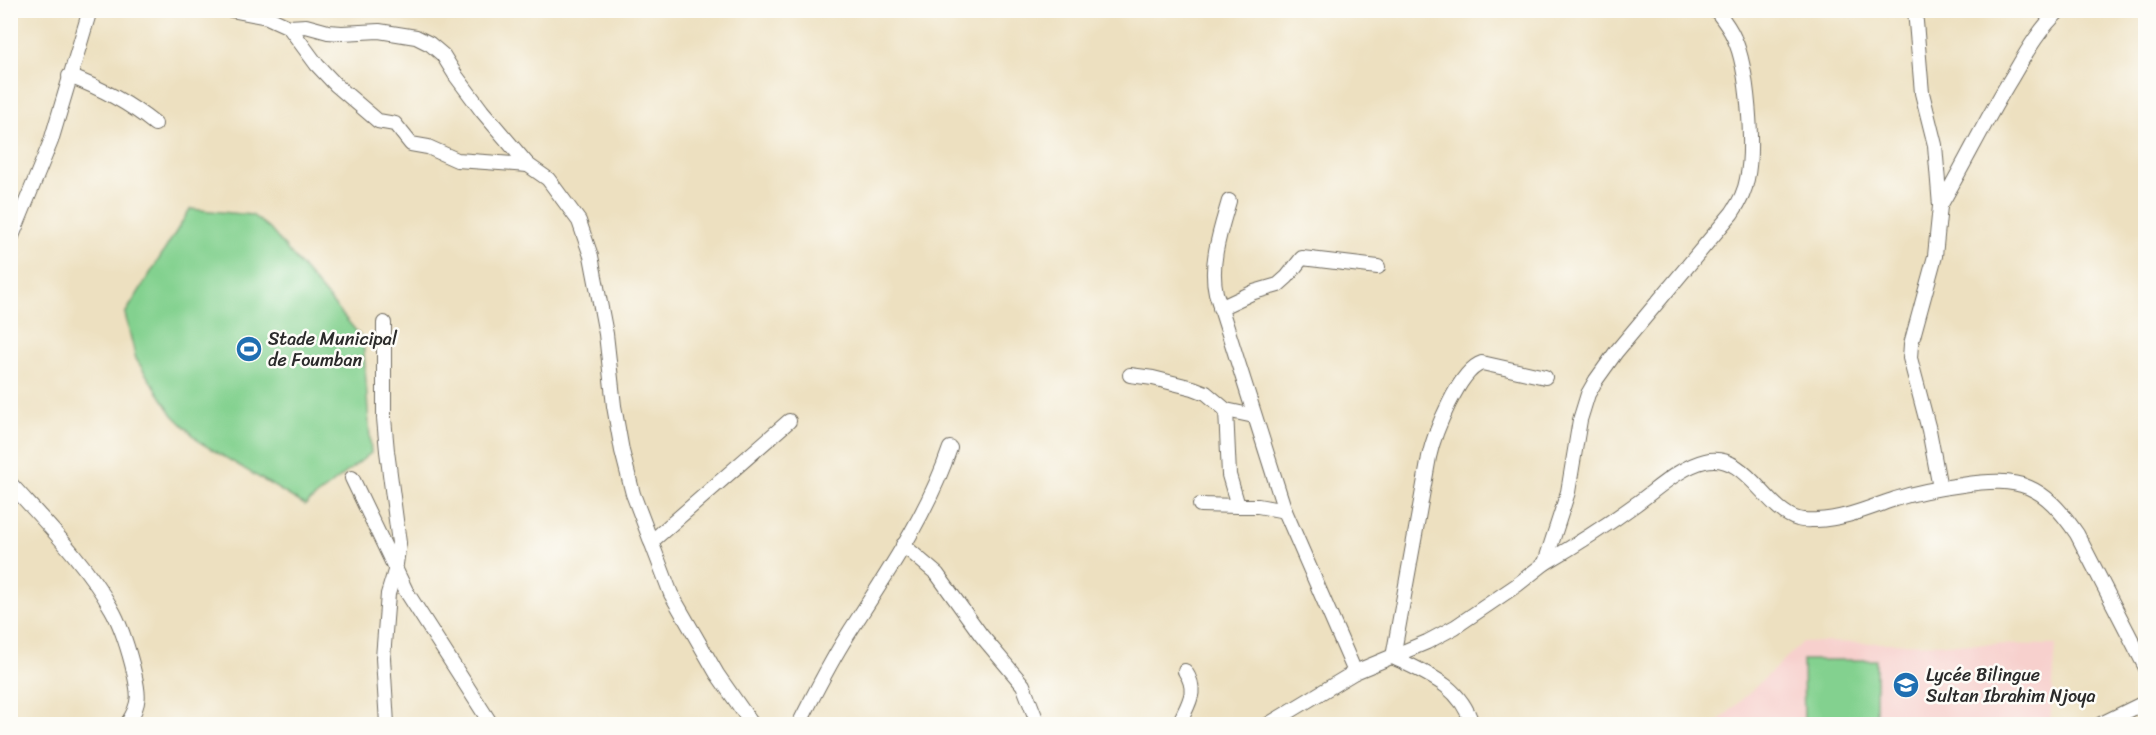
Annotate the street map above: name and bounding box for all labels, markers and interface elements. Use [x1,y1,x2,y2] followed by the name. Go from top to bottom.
[268,323,398,376] place label: Stade Municipal de Foumban
[234,334,264,364] sports icon: Stade Municipal de Foumban
[1926,659,2096,712] place label: Lycée Bilingue Sultan Ibrahim Njoya
[1891,670,1921,700] school or university icon: Lycée Bilingue Sultan Ibrahim Njoya

